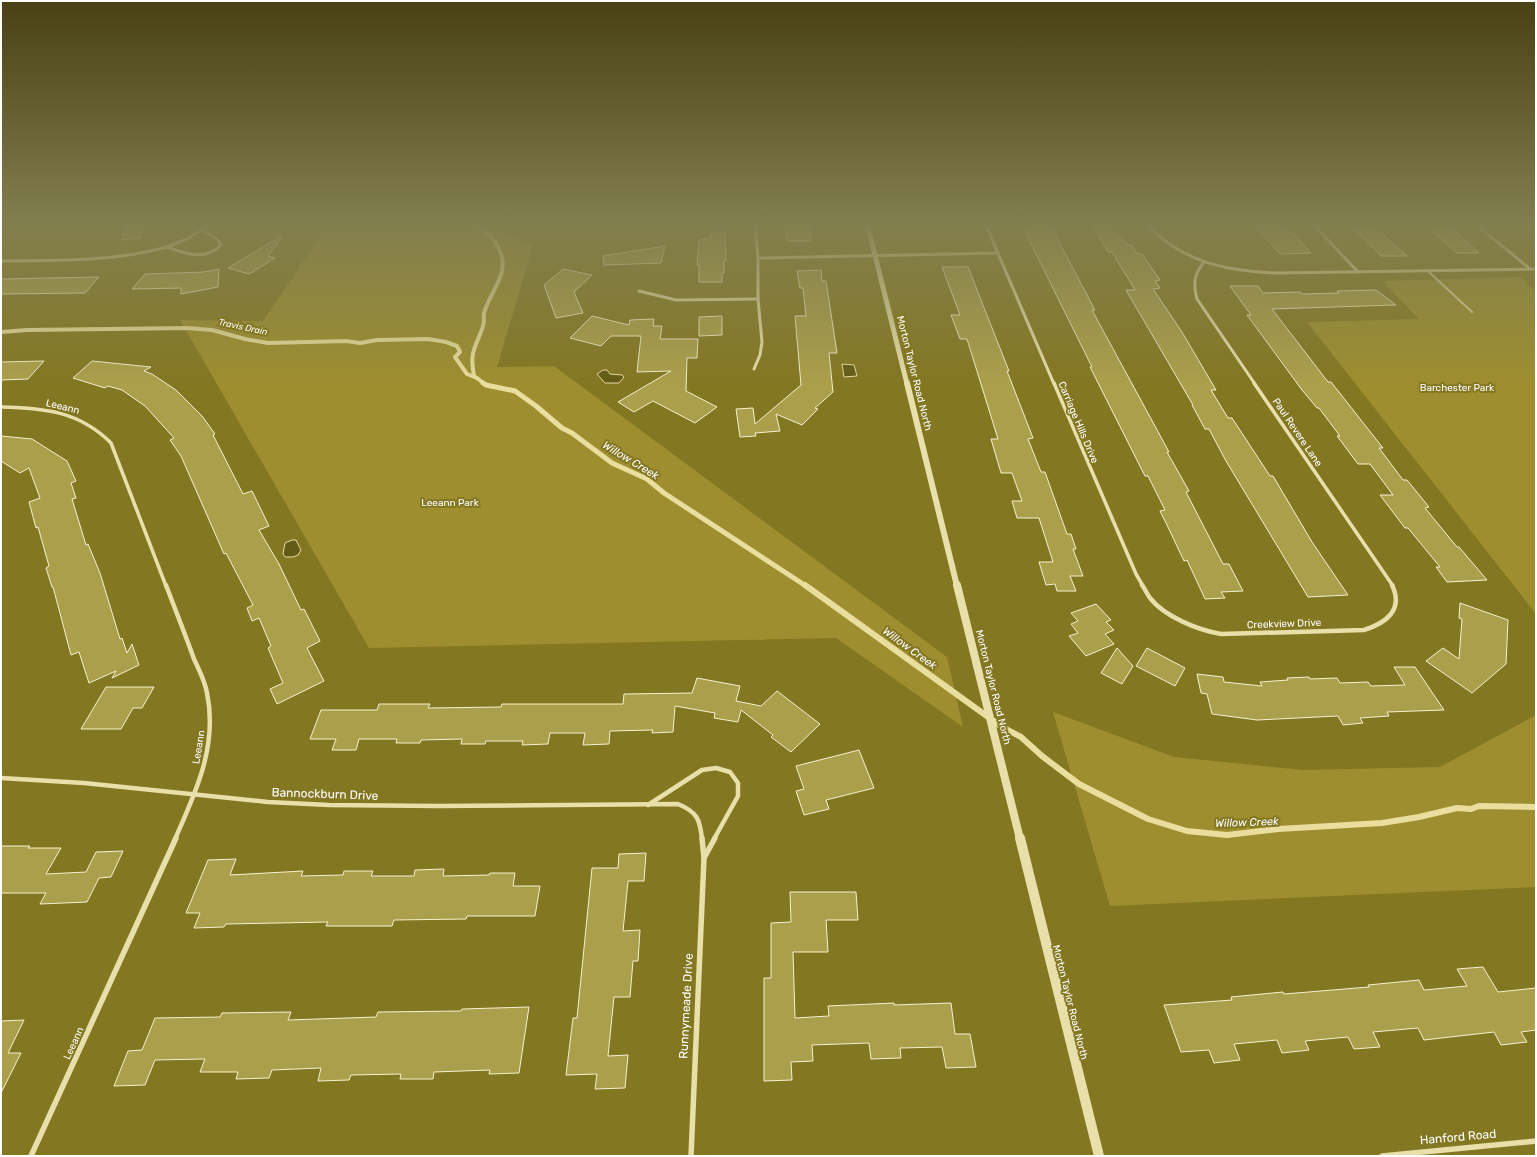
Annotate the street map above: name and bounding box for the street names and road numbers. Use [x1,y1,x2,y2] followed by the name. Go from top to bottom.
[894,315,934,432] street label: Morton Taylor Road North
[1055,380,1101,465] street label: Carriage Hills Drive
[1270,396,1325,469] street label: Paul Revere Lane
[45,397,81,417] street label: Leeann
[1247,617,1322,631] street label: Creekview Drive
[973,629,1013,746] street label: Morton Taylor Road North
[190,729,208,765] street label: Leeann
[271,785,379,803] street label: Bannockburn Drive
[1050,944,1090,1061] street label: Morton Taylor Road North
[676,953,696,1059] street label: Runnymeade Drive
[61,1025,87,1062] street label: Leeann
[1419,1127,1497,1147] street label: Hanford Road

